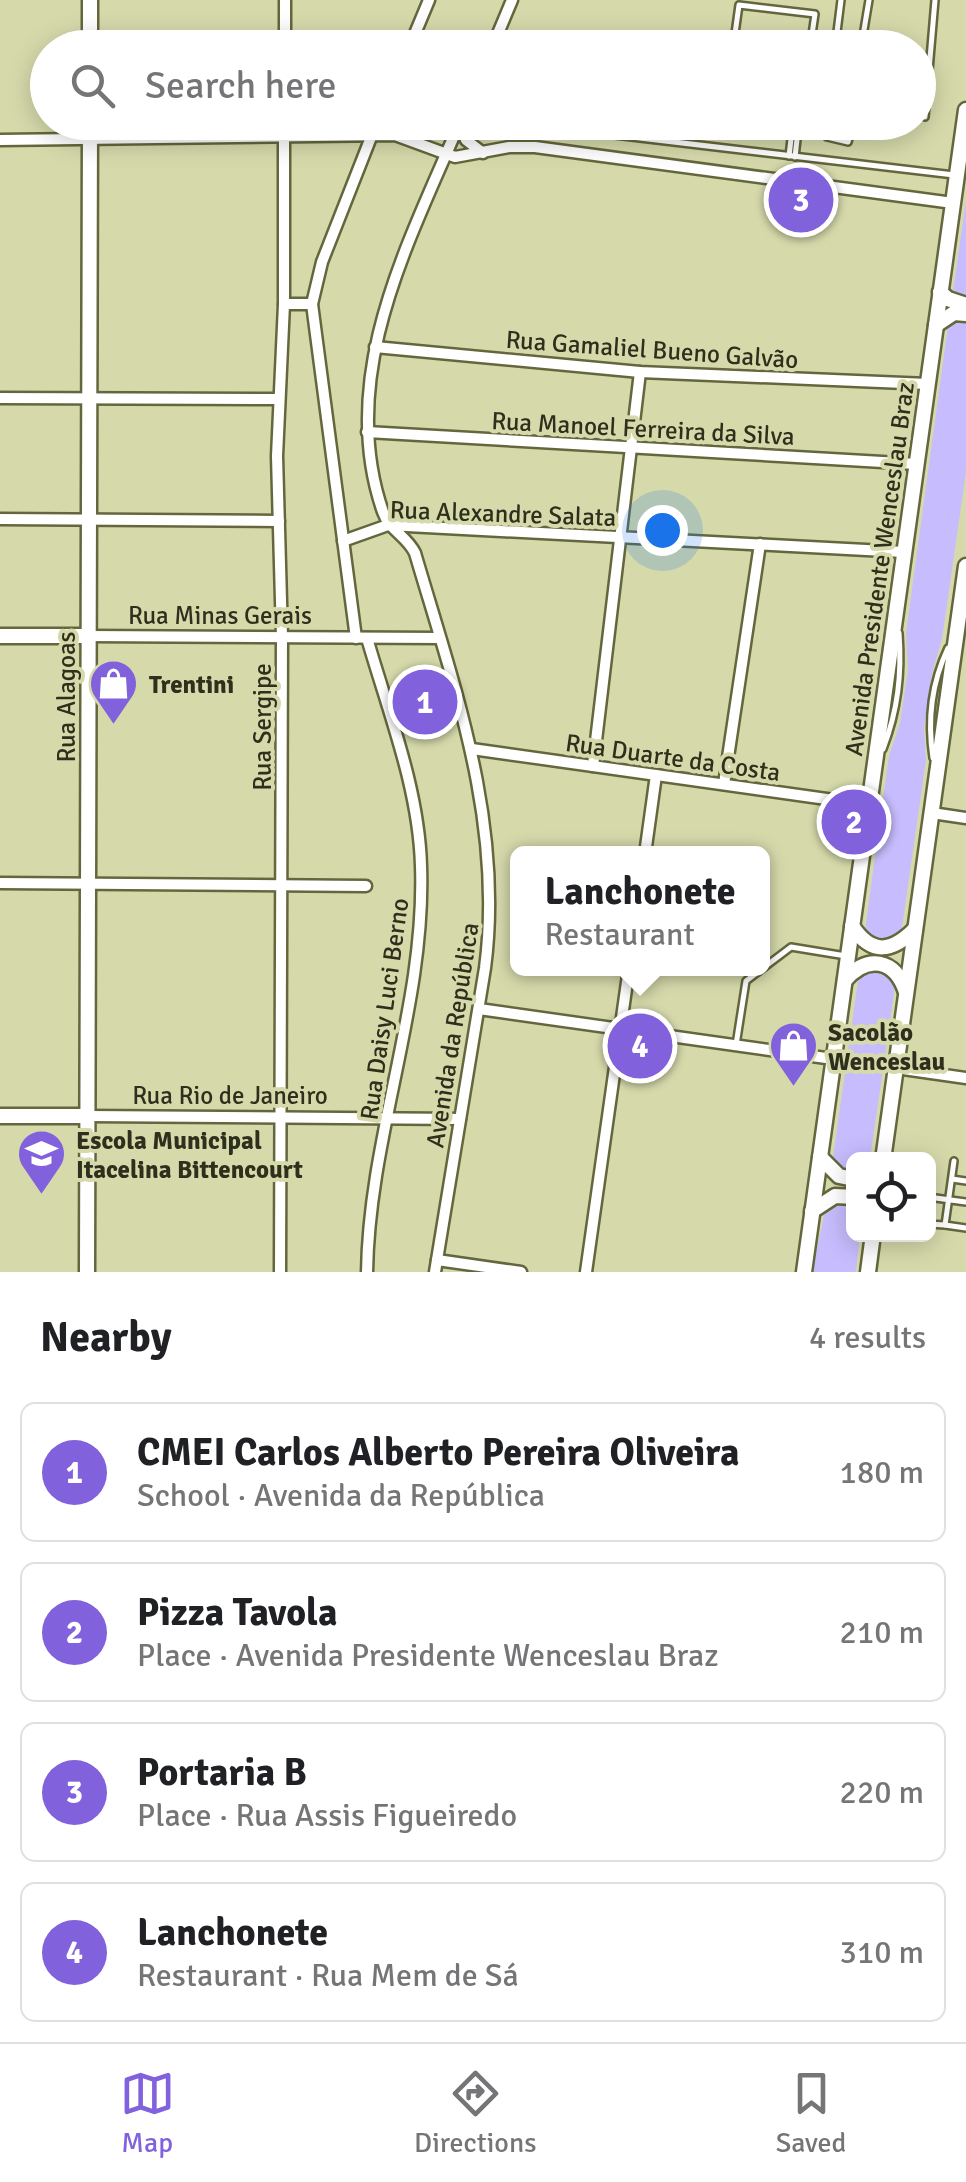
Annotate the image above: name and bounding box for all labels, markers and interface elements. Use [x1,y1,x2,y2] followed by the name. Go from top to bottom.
[30,30,936,140] search box
[65,58,120,113] icon: search
[145,62,337,109] text: Search here
[768,162,834,238] pin: 3
[505,324,799,375] street label: Rua Gamaliel Bueno Galvão
[838,380,921,758] street label: Avenida Presidente Wenceslau Braz
[491,405,795,452] street label: Rua Manoel Ferreira da Silva
[389,494,617,533] street label: Rua Alexandre Salata
[637,505,688,556] your location
[128,600,312,631] street label: Rua Minas Gerais
[51,631,82,763] street label: Rua Alagoas
[88,658,140,726] shop icon: Trentini
[247,663,278,791] street label: Rua Sergipe
[392,664,458,740] pin: 1
[149,669,234,700] place label: Trentini
[563,727,782,788] street label: Rua Duarte da Costa
[822,784,886,860] pin: 2
[510,846,770,976] popup
[544,868,736,915] text: Lanchonete
[354,896,415,1122] street label: Rua Daisy Luci Berno
[544,915,695,954] text: Restaurant
[419,920,486,1150] street label: Avenida da República
[608,1008,672,1084] pin: 4
[828,1017,945,1077] place label: Sacolão Wenceslau
[767,1020,819,1088] shop icon: Sacolão Wenceslau
[132,1080,328,1111] street label: Rua Rio de Janeiro
[76,1125,303,1185] place label: Escola Municipal Itacelina Bittencourt
[15,1128,67,1196] school or university icon: Escola Municipal Itacelina Bittencourt
[846,1152,936,1242] map controls
[846,1152,936,1242] button: locate
[40,1312,172,1363] text: Nearby
[809,1318,926,1357] text: 4 results
[137,1429,740,1476] text: CMEI Carlos Alberto Pereira Oliveira
[66,1453,83,1492] text: 1
[840,1453,924,1492] text: 180 m
[137,1476,545,1515] text: School · Avenida da República
[137,1589,338,1636] text: Pizza Tavola
[66,1613,83,1652] text: 2
[840,1613,924,1652] text: 210 m
[137,1636,718,1675] text: Place · Avenida Presidente Wenceslau Braz
[137,1749,307,1796] text: Portaria B
[66,1773,83,1812] text: 3
[840,1773,924,1812] text: 220 m
[137,1796,517,1835] text: Place · Rua Assis Figueiredo
[137,1909,328,1956] text: Lanchonete
[66,1933,83,1972] text: 4
[840,1933,924,1972] text: 310 m
[137,1956,519,1995] text: Restaurant · Rua Mem de Sá
[120,2066,175,2160] tab: Map
[414,2066,536,2160] tab: Directions
[776,2066,846,2160] tab: Saved

